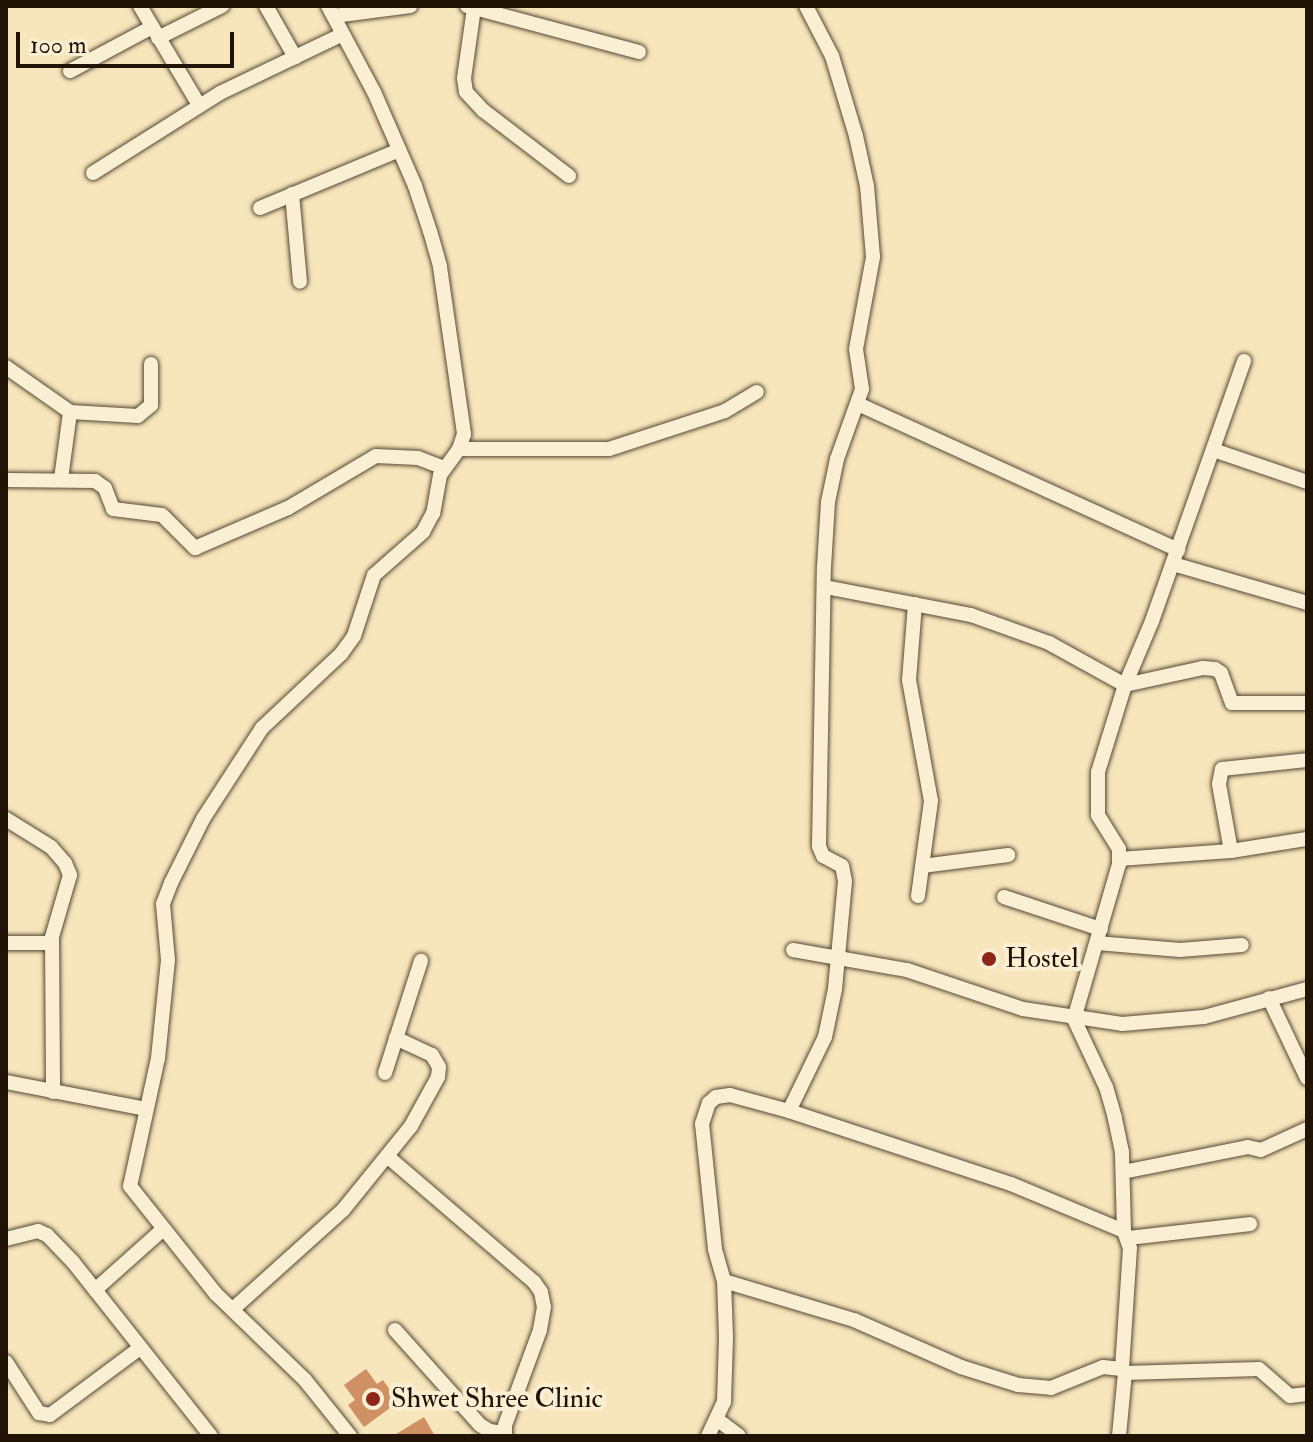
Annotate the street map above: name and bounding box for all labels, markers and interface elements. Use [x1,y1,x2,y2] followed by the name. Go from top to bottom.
[20,16,238,66] scale bar
[30,30,87,61] text: 100 m
[1005,942,1079,976] place label: Hostel
[980,950,998,968] marker: Hostel
[391,1382,603,1416] place label: Shwet Shree Clinic
[362,1388,384,1410] marker: Shwet Shree Clinic

